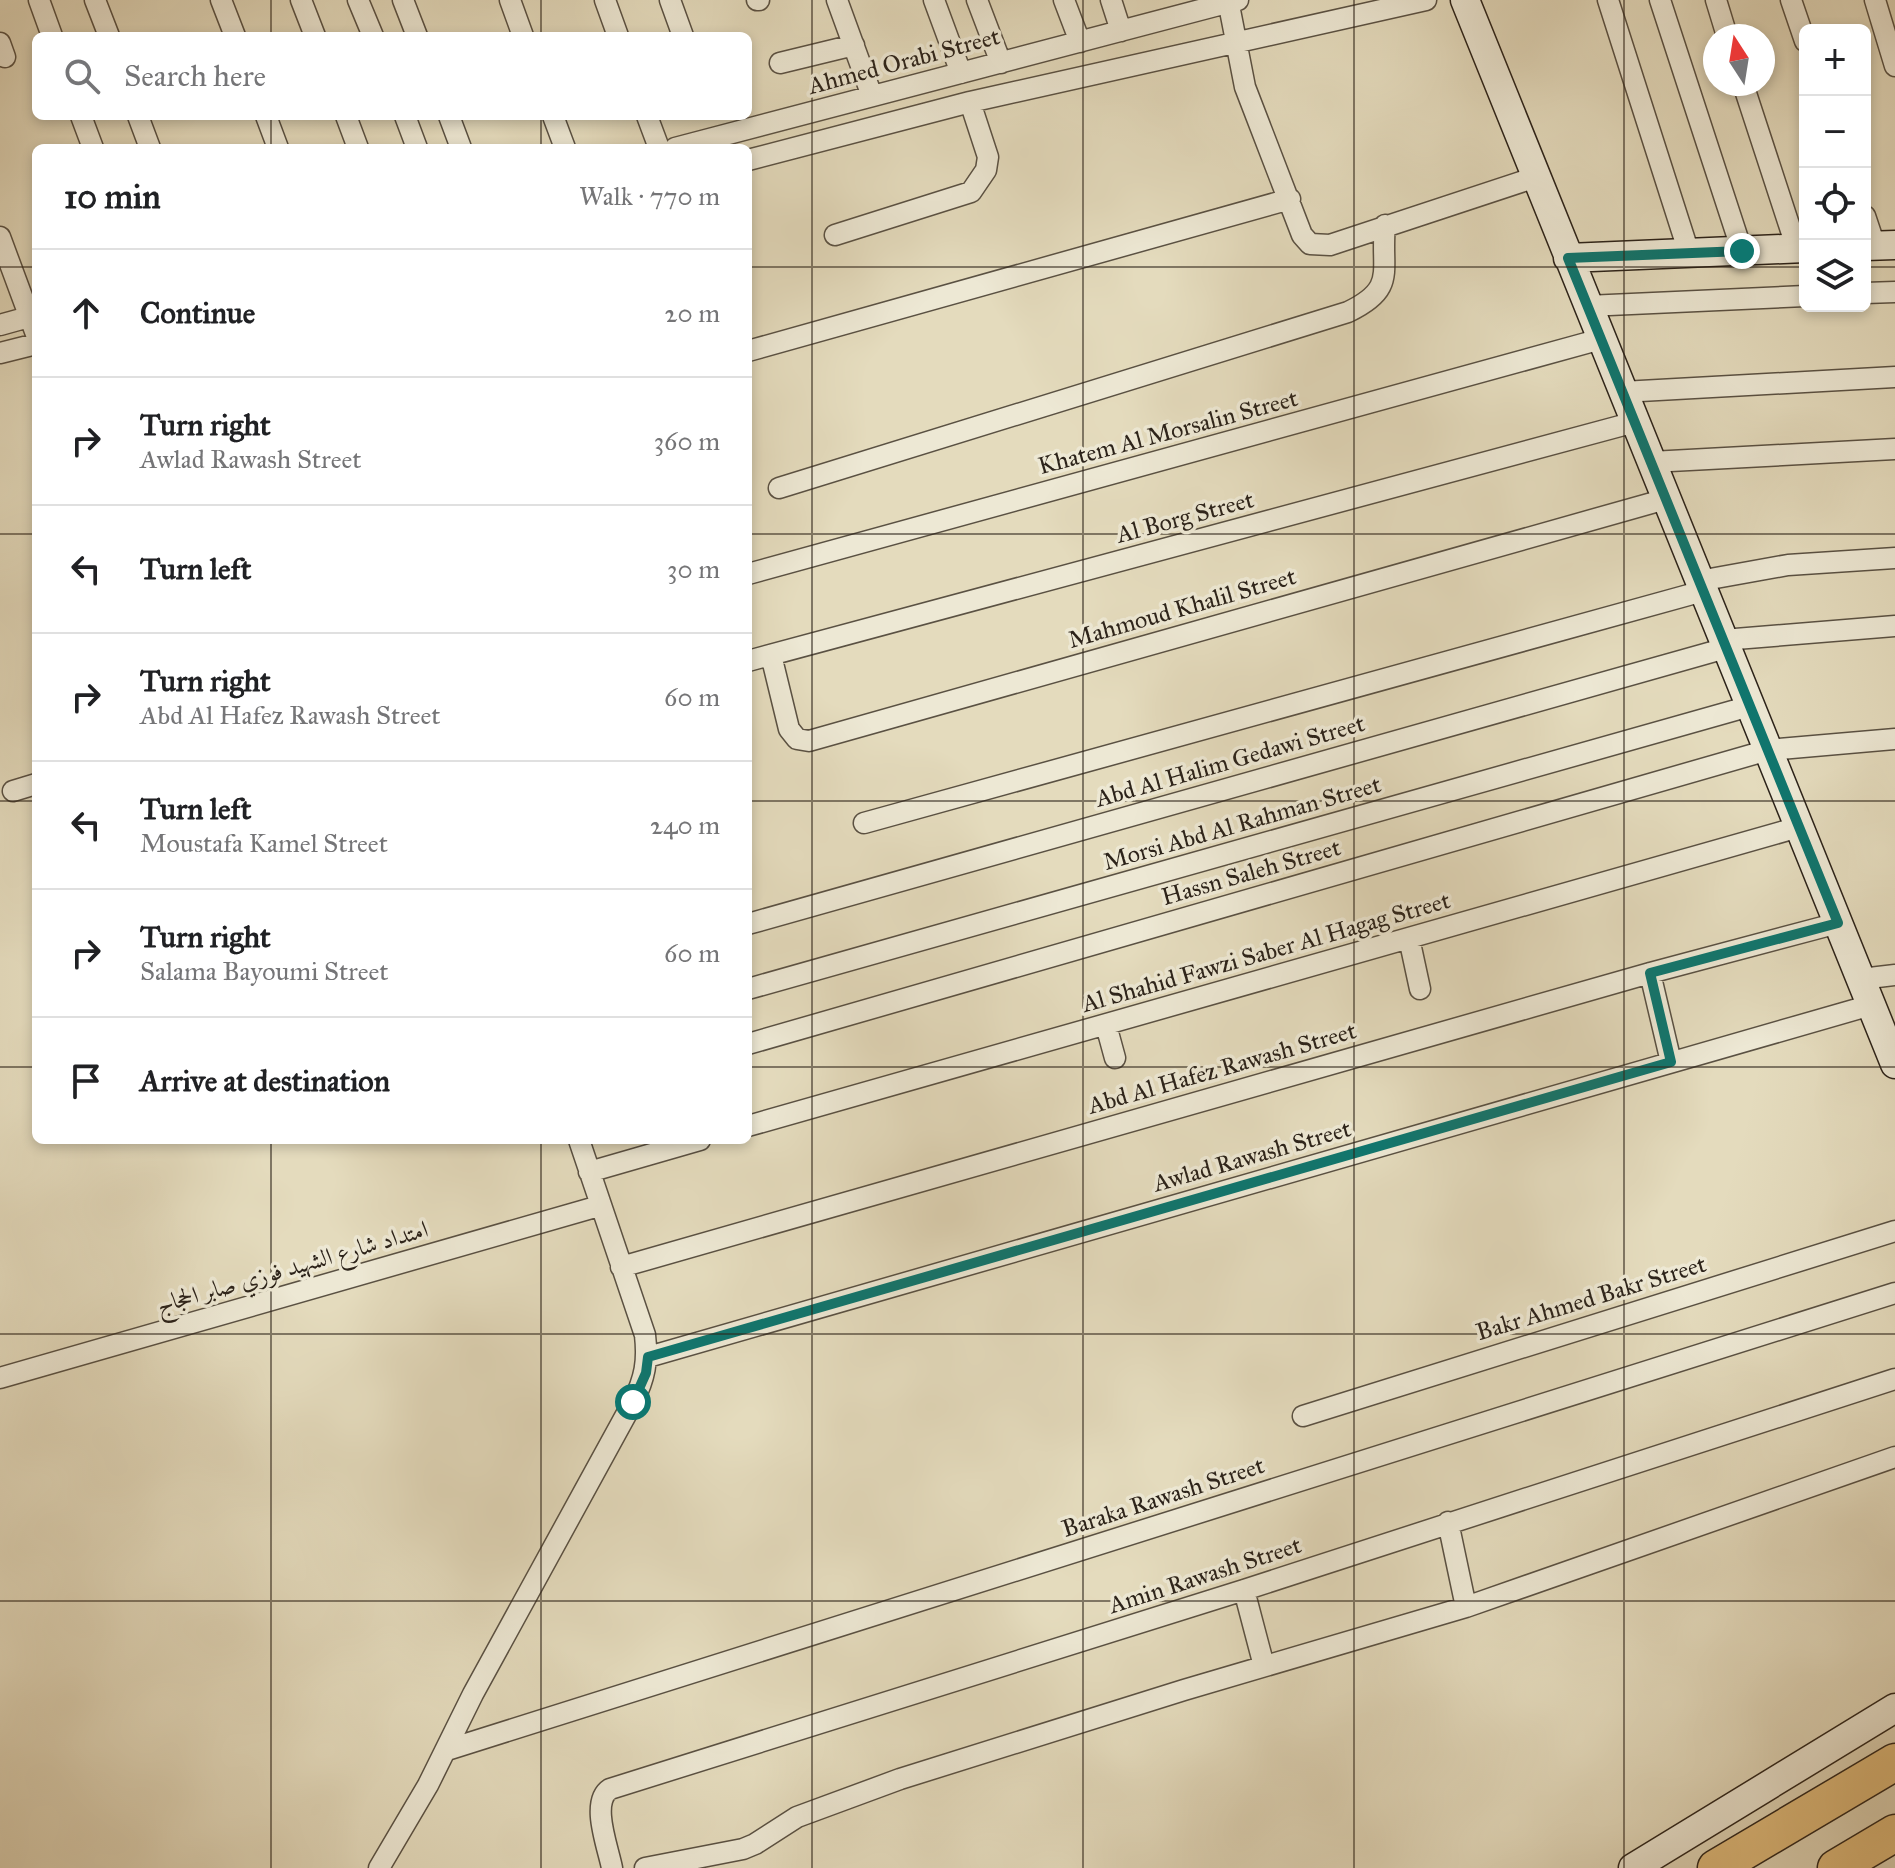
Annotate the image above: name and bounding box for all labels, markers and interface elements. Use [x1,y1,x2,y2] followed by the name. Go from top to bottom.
[804,21,1004,101] street label: Ahmed Orabi Street
[1703,24,1775,96] north arrow
[1799,24,1871,312] map controls
[1799,24,1871,96] button: +
[32,32,752,120] search box
[60,54,104,98] icon: search
[124,58,266,94] text: Search here
[1799,96,1871,168] button: −
[1799,168,1871,240] button: locate
[64,176,161,217] text: 10 min
[579,180,720,212] text: Walk · 770 m
[1724,233,1760,269] route end
[1799,240,1871,312] button: layers
[64,291,108,335] icon: ahead
[140,295,255,331] text: Continue
[665,297,720,329] text: 20 m
[1035,383,1302,481] street label: Khatem Al Morsalin Street
[140,407,271,443] text: Turn right
[64,419,108,463] icon: right
[654,425,720,457] text: 360 m
[140,443,362,475] text: Awlad Rawash Street
[1112,484,1257,550] street label: Al Borg Street
[64,547,108,591] icon: left
[140,551,251,587] text: Turn left
[667,553,720,585] text: 30 m
[1065,561,1300,655] street label: Mahmoud Khalil Street
[140,663,271,699] text: Turn right
[64,675,108,719] icon: right
[664,681,720,713] text: 60 m
[140,699,441,731] text: Abd Al Hafez Rawash Street
[1091,708,1369,814] street label: Abd Al Halim Gedawi Street
[1100,769,1385,877] street label: Morsi Abd Al Rahman Street
[140,791,251,827] text: Turn left
[64,803,108,847] icon: left
[650,809,720,841] text: 240 m
[140,827,388,859] text: Moustafa Kamel Street
[1158,832,1345,912] street label: Hassn Saleh Street
[1077,885,1454,1019] street label: Al Shahid Fawzi Saber Al Hagag Street
[140,919,271,955] text: Turn right
[64,931,108,975] icon: right
[664,937,720,969] text: 60 m
[140,955,389,987] text: Salama Bayoumi Street
[1084,1015,1360,1121] street label: Abd Al Hafez Rawash Street
[64,1059,108,1103] icon: arrive
[140,1063,390,1099] text: Arrive at destination
[1149,1113,1355,1199] street label: Awlad Rawash Street
[153,1214,433,1326] street label: امتداد شارع الشهيد فوزي صابر الحجاج
[1472,1249,1710,1347] street label: Bakr Ahmed Bakr Street
[615,1384,651,1420] route start
[1058,1450,1269,1544] street label: Baraka Rawash Street
[1104,1530,1306,1621] street label: Amin Rawash Street

